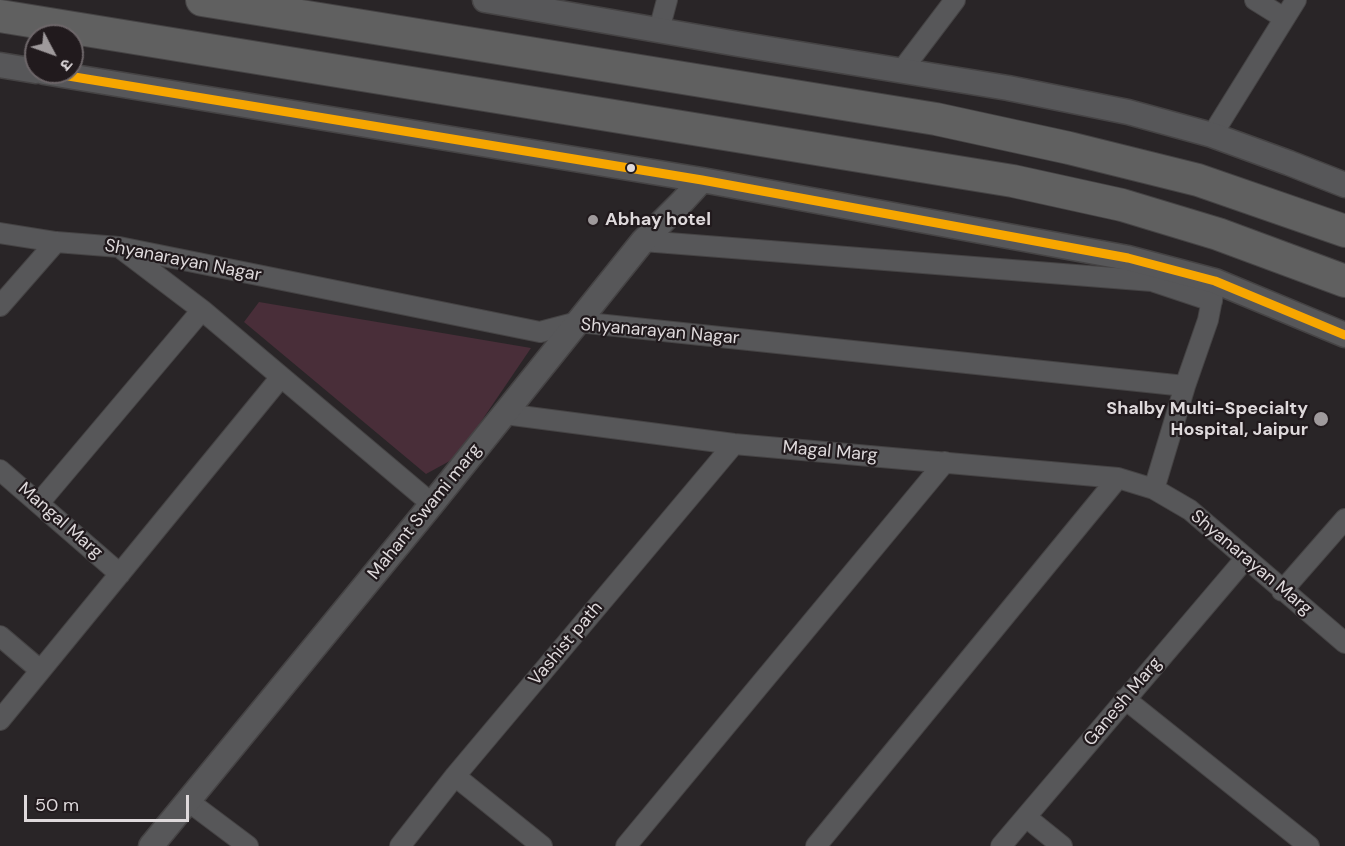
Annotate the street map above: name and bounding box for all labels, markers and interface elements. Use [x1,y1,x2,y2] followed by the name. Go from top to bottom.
[24,24,84,84] north arrow
[55,54,77,75] text: उ
[625,162,637,174] unlabelled marker
[605,209,711,231] place label: Abhay hotel
[586,213,600,227] marker: Abhay hotel
[103,235,263,287] street label: Shyanarayan Nagar
[580,314,740,350] street label: Shyanarayan Nagar
[1106,398,1308,440] place label: Shalby Multi-Specialty Hospital, Jaipur
[1312,410,1330,428] marker: Shalby Multi-Specialty Hospital, Jaipur
[782,437,878,467] street label: Magal Marg
[364,440,486,584] street label: Mahant Swami marg
[13,478,107,564] street label: Mangal Marg
[1186,506,1316,620] street label: Shyanarayan Marg
[525,598,607,690] street label: Vashist path
[1080,653,1166,751] street label: Ganesh Marg
[27,783,192,821] scale bar
[35,793,79,817] text: 50 m

